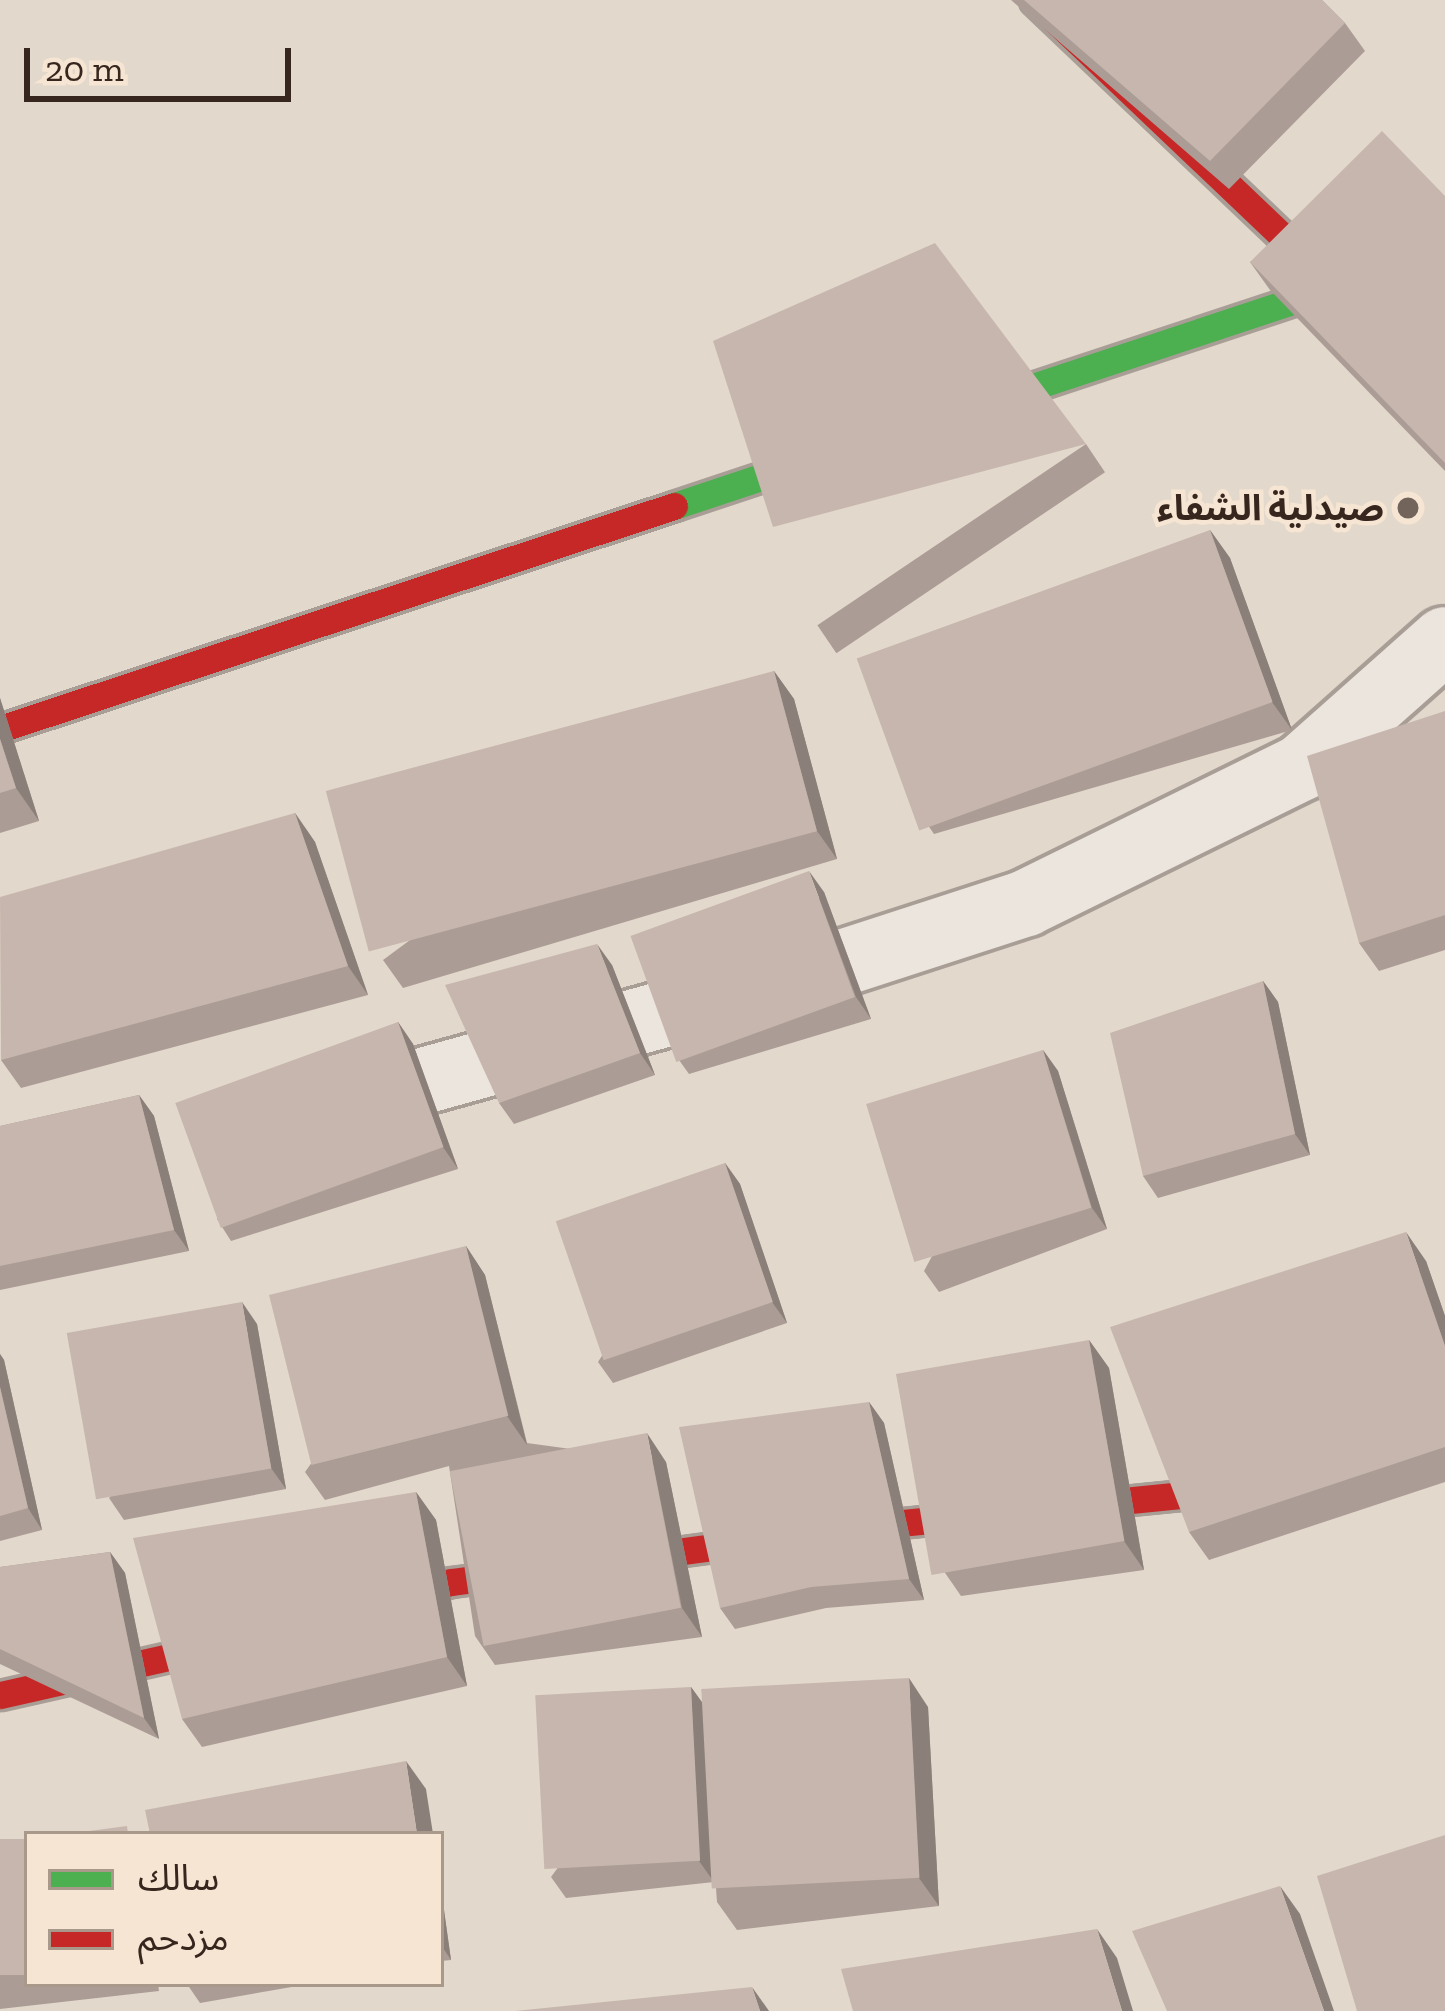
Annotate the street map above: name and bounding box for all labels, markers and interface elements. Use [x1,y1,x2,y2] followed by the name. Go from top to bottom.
[30,24,297,98] scale bar
[45,47,124,90] text: 20 m
[1157,486,1384,530] place label: صيدلية الشفاء
[1395,495,1421,521] marker: صيدلية الشفاء
[24,1831,444,1987] legend
[138,1856,219,1899] text: سالك
[138,1916,229,1959] text: مزدحم

